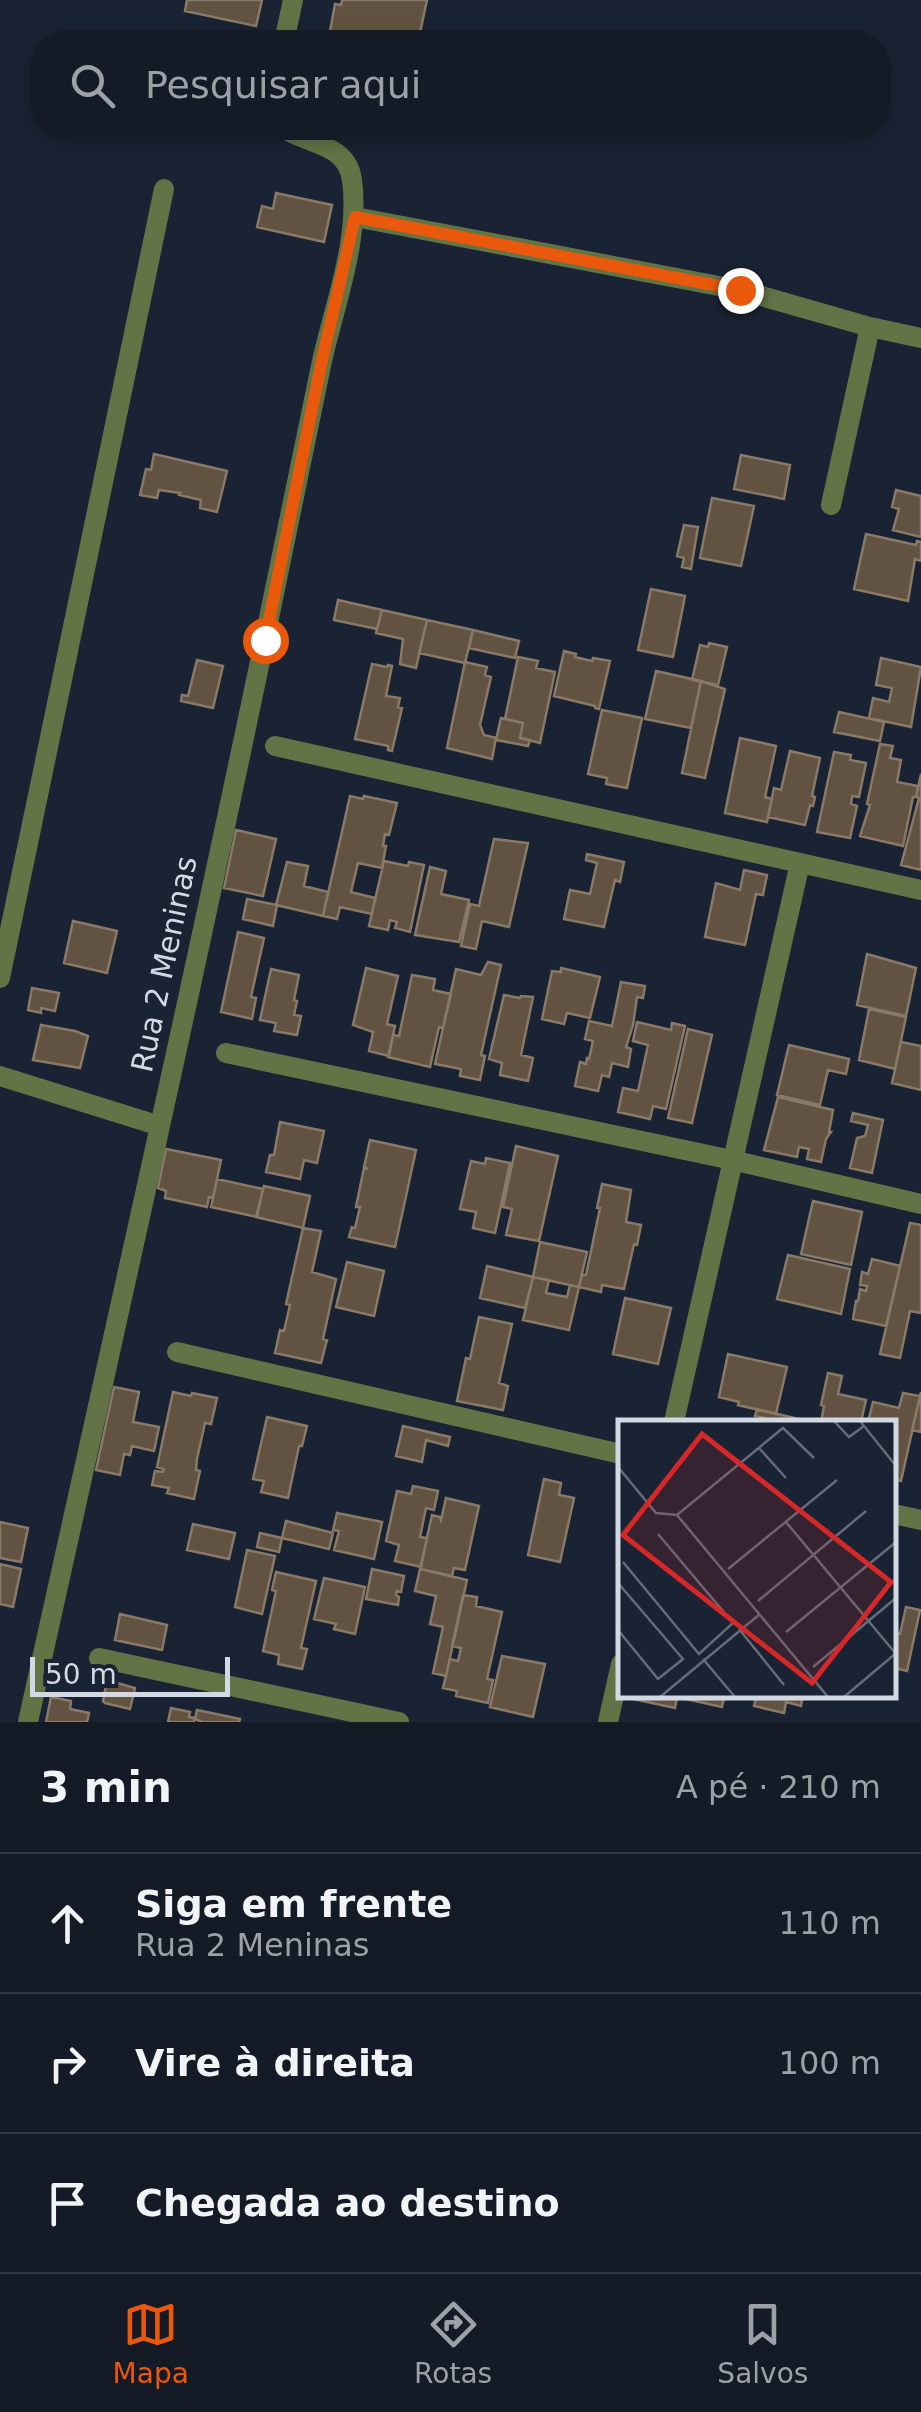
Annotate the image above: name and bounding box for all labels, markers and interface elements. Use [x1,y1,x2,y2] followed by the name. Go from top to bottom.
[30,30,891,140] search box
[65,58,120,113] icon: search
[145,63,421,107] text: Pesquisar aqui
[718,268,764,314] route end
[243,618,289,664] route start
[124,853,204,1075] street label: Rua 2 Meninas
[618,1420,896,1697] inset map
[30,1652,230,1696] scale bar
[45,1658,117,1691] text: 50 m
[40,1763,172,1812] text: 3 min
[676,1768,881,1806] text: A pé · 210 m
[135,1882,452,1926] text: Siga em frente
[40,1896,95,1951] icon: ahead
[779,1904,881,1942] text: 110 m
[135,1926,369,1964] text: Rua 2 Meninas
[40,2036,95,2091] icon: right
[135,2041,415,2085] text: Vire à direita
[779,2044,881,2082] text: 100 m
[40,2176,95,2231] icon: arrive
[135,2181,560,2225] text: Chegada ao destino
[113,2297,189,2390] tab: Mapa
[414,2297,492,2390] tab: Rotas
[717,2297,808,2390] tab: Salvos

